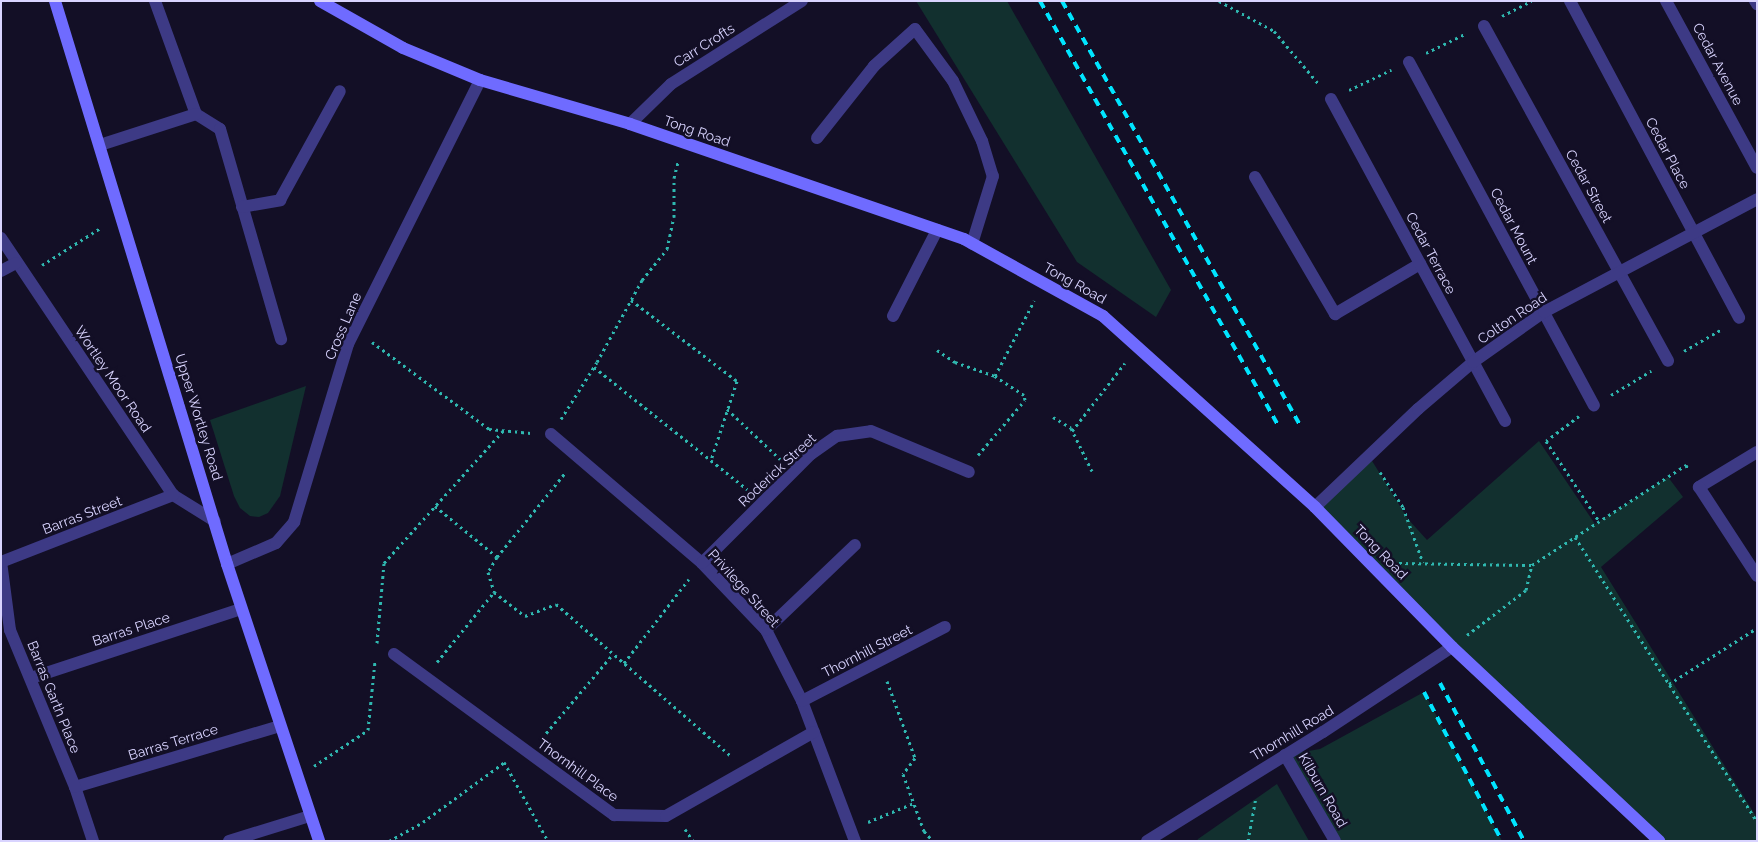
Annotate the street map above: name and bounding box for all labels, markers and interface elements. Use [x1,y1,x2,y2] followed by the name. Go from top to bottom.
[670,20,738,70] street label: Carr Crofts
[1689,20,1747,108] street label: Cedar Avenue
[662,112,732,150] street label: Tong Road
[1642,114,1694,192] street label: Cedar Place
[1562,146,1616,226] street label: Cedar Street
[1487,185,1541,267] street label: Cedar Mount
[1402,209,1460,297] street label: Cedar Terrace
[1041,259,1109,307] street label: Tong Road
[1474,289,1550,347] street label: Colton Road
[321,290,365,362] street label: Cross Lane
[71,322,155,436] street label: Wortley Moor Road
[172,351,226,483] street label: Upper Wortley Road
[735,430,819,510] street label: Roderick Street
[40,492,124,538] street label: Barras Street
[1351,521,1411,583] street label: Tong Road
[705,546,783,630] street label: Privilege Street
[90,609,172,649] street label: Barras Place
[819,621,915,681] street label: Thornhill Street
[24,638,84,756] street label: Barras Garth Place
[1247,702,1337,764] street label: Thornhill Road
[126,720,220,764] street label: Barras Terrace
[534,735,622,805] street label: Thornhill Place
[1295,750,1351,830] street label: Kilburn Road

